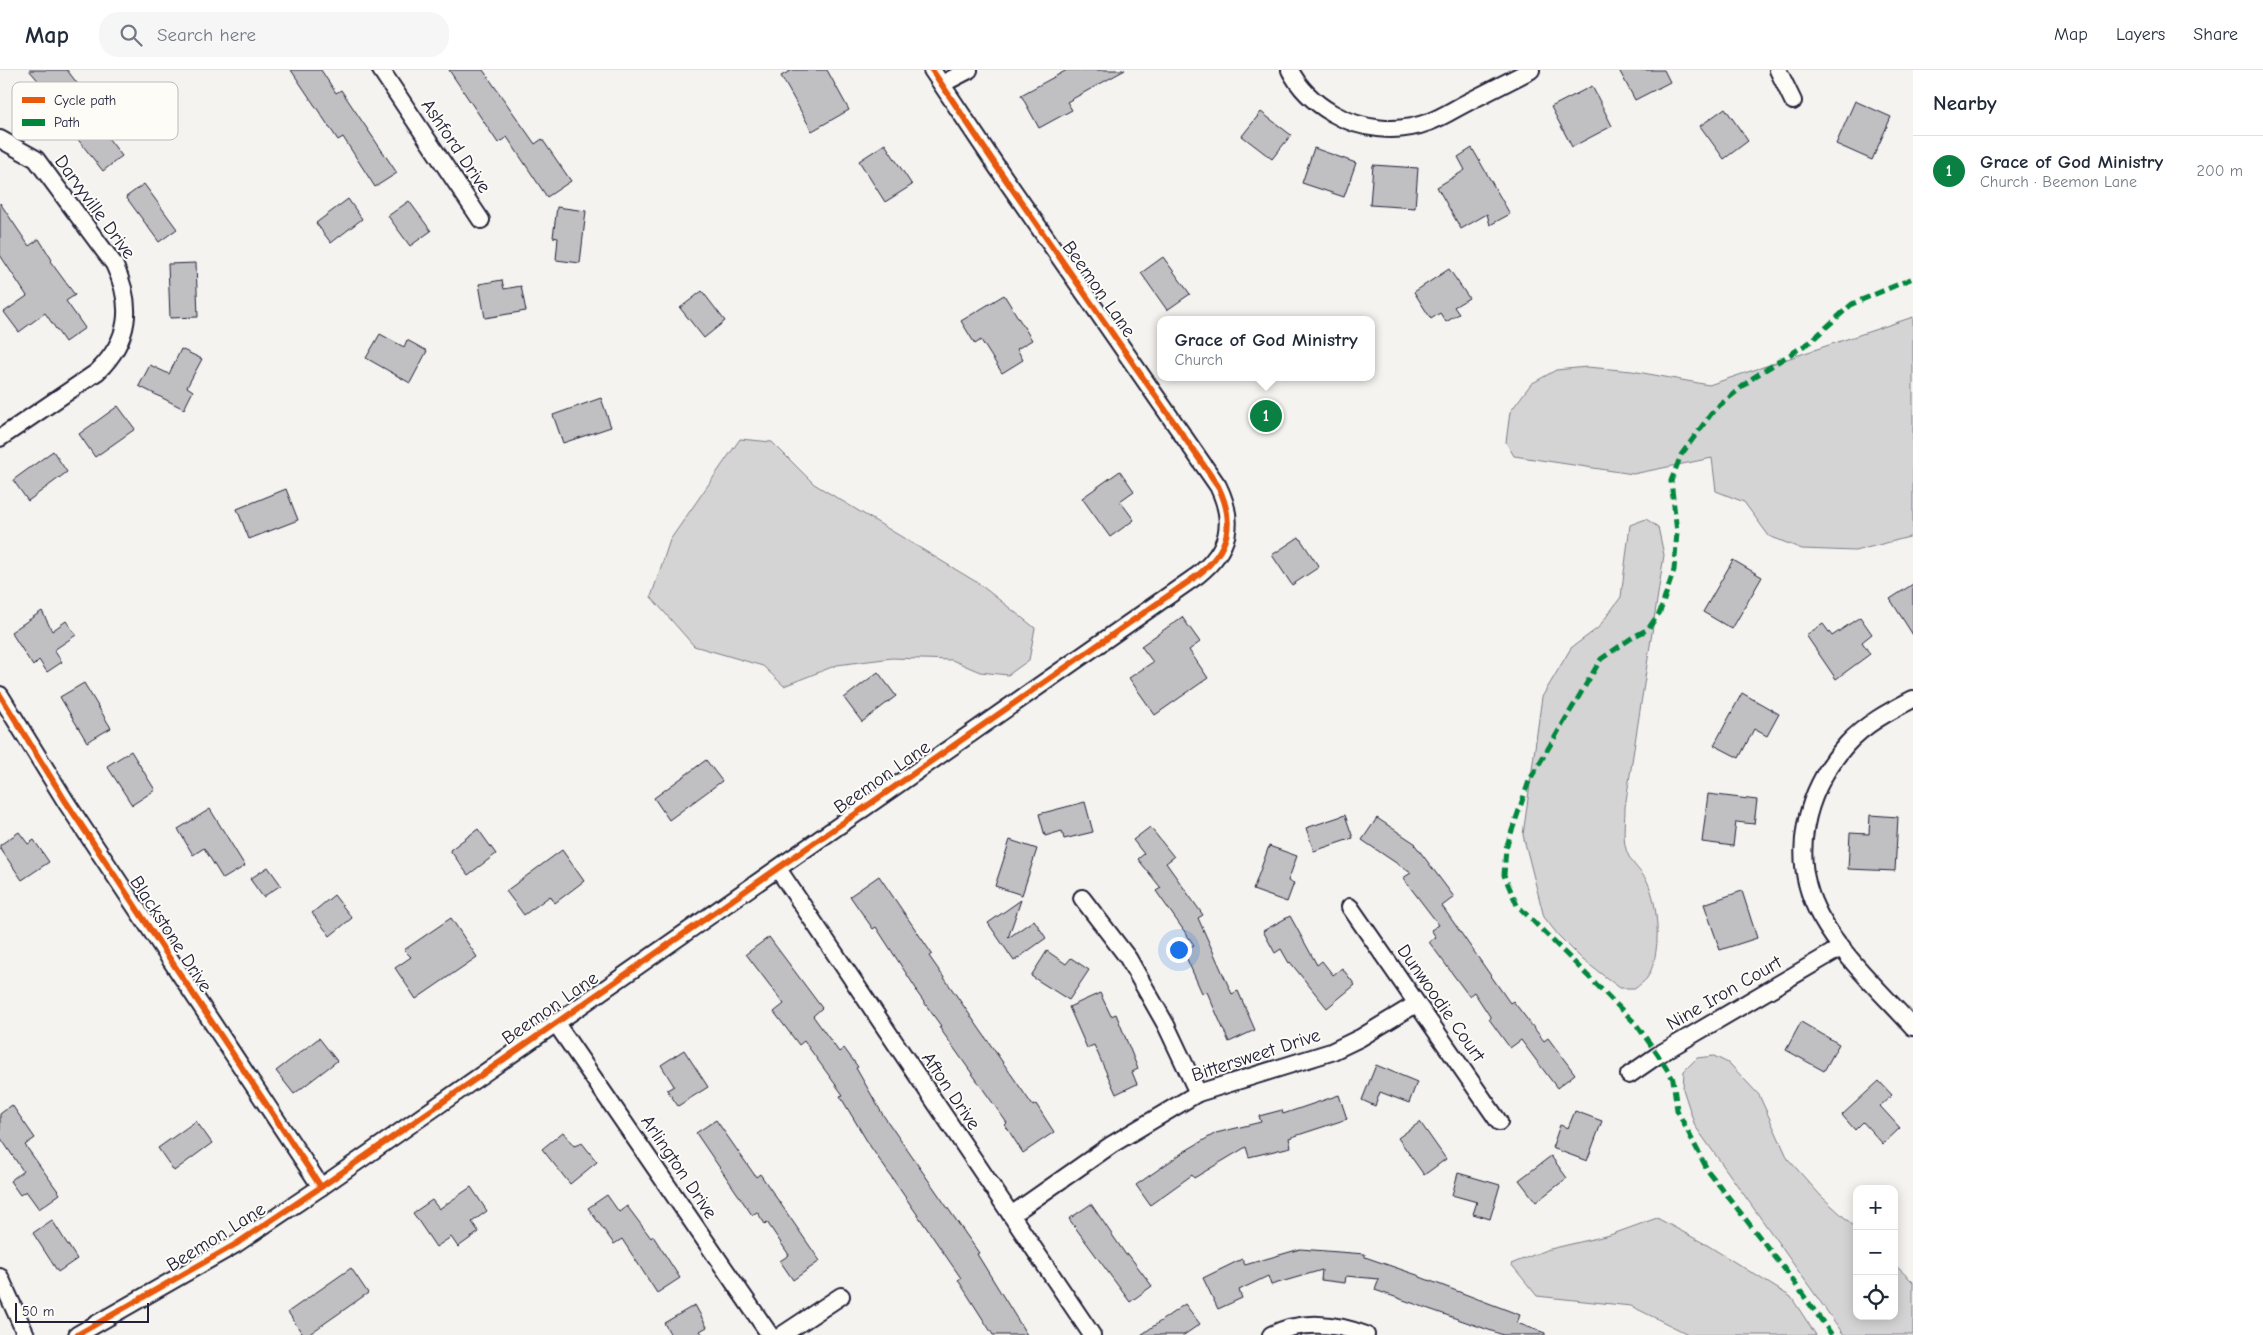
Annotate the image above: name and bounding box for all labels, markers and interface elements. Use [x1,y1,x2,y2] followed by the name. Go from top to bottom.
[99,12,449,57] search box
[25,21,69,49] text: Map
[117,21,145,49] icon: search
[157,24,256,46] text: Search here
[2054,24,2088,45] text: Map
[2116,24,2165,45] text: Layers
[2193,24,2238,45] text: Share
[12,82,178,140] legend
[1933,91,1997,115] text: Nearby
[54,92,116,109] text: Cycle path
[417,95,495,197] street label: Ashford Drive
[54,114,80,131] text: Path
[50,151,140,263] street label: Darvyville Drive
[1980,151,2163,173] text: Grace of God Ministry
[1946,162,1952,180] text: 1
[2197,162,2243,180] text: 200 m
[1980,173,2137,191] text: Church · Beemon Lane
[1058,237,1140,341] street label: Beemon Lane
[1157,316,1375,381] popup
[1174,329,1358,351] text: Grace of God Ministry
[1174,351,1223,369] text: Church
[1250,397,1282,435] pin: 1
[830,736,934,818] street label: Beemon Lane
[125,872,217,996] street label: Blackstone Drive
[1166,937,1192,963] your location
[1392,940,1490,1066] street label: Dunwoodie Court
[1663,951,1786,1035] street label: Nine Iron Court
[498,967,602,1049] street label: Beemon Lane
[1189,1024,1323,1086] street label: Bittersweet Drive
[917,1048,985,1134] street label: Afton Drive
[636,1111,722,1223] street label: Arlington Drive
[1853,1185,1898,1320] map controls
[1853,1185,1898,1230] button: +
[162,1198,270,1276] street label: Beemon Lane
[1853,1230,1898,1275] button: −
[1853,1275,1898,1320] button: locate
[15,1300,149,1323] scale bar
[22,1303,54,1320] text: 50 m

